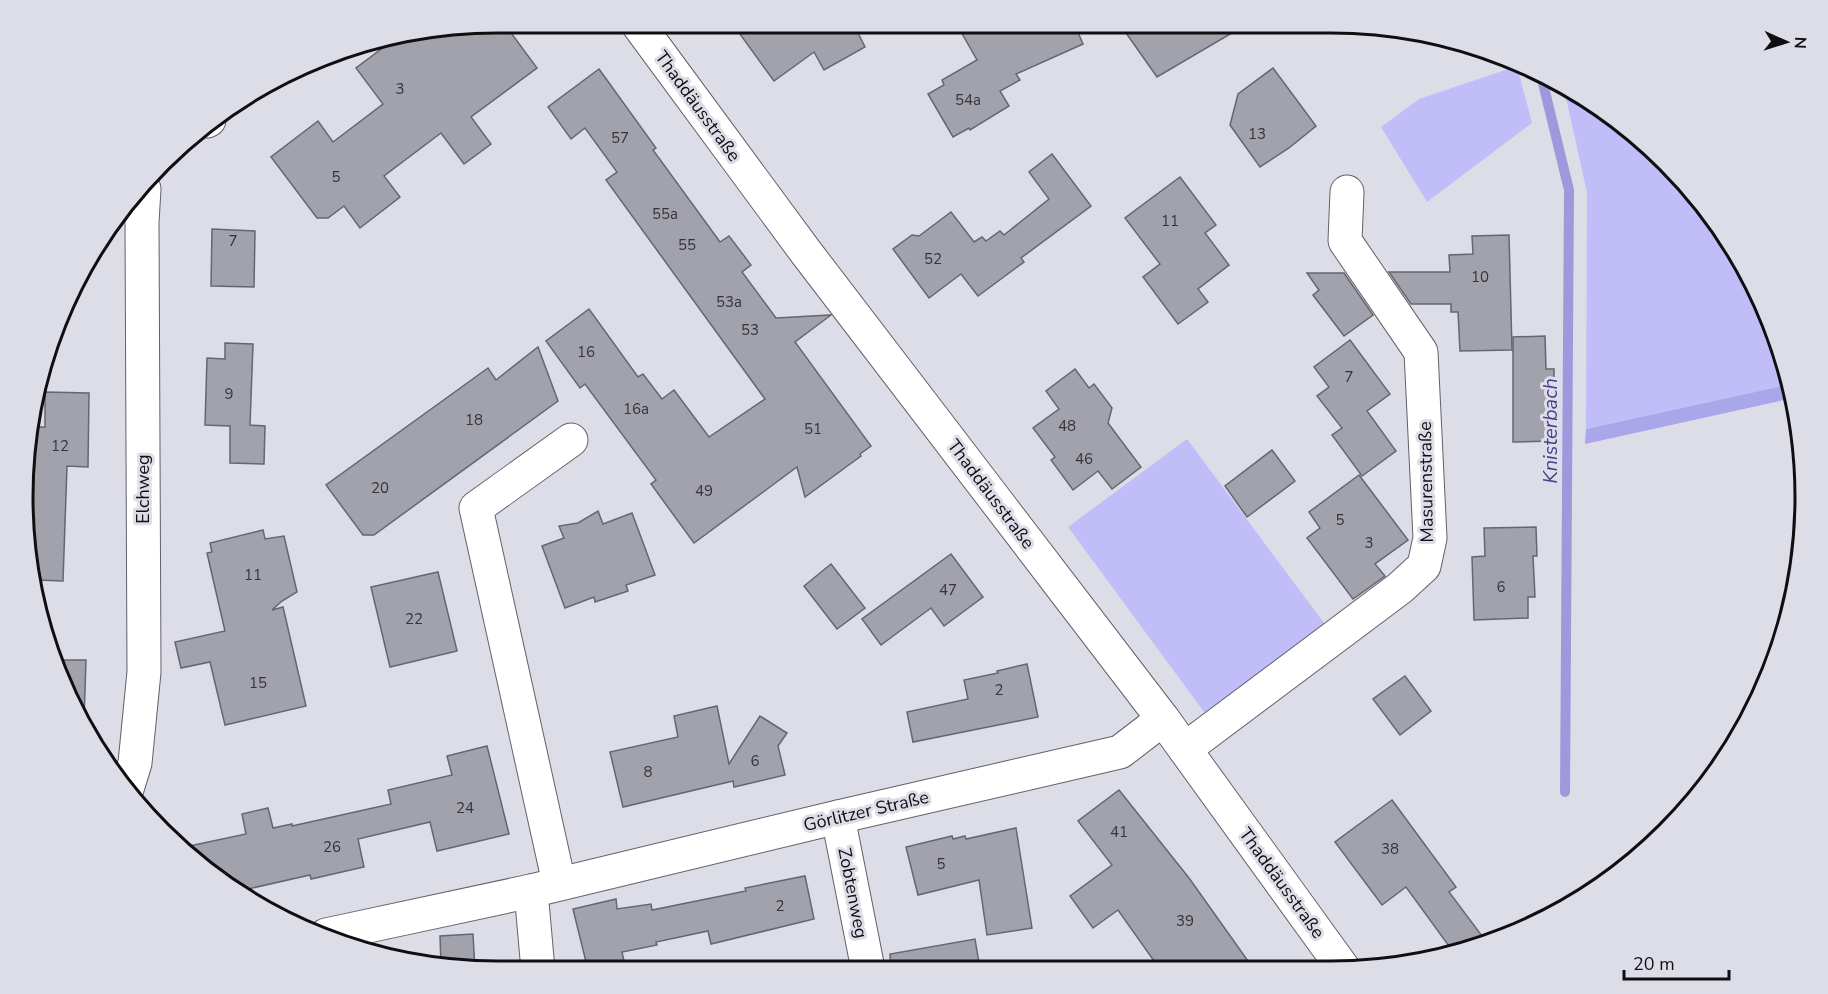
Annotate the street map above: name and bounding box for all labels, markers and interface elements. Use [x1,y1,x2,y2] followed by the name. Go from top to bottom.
[1756,12,1816,72] north arrow
[1789,36,1811,49] text: N
[650,46,746,166] street label: Thaddäusstraße
[395,79,405,99] house number: 3
[955,90,981,110] house number: 54a
[1248,124,1266,144] house number: 13
[611,128,629,148] house number: 57
[331,167,341,187] house number: 5
[652,204,678,224] house number: 55a
[1161,211,1179,231] house number: 11
[228,231,238,251] house number: 7
[678,235,696,255] house number: 55
[924,249,942,269] house number: 52
[1471,267,1489,287] house number: 10
[716,292,742,312] house number: 53a
[741,320,759,340] house number: 53
[577,342,595,362] house number: 16
[1344,367,1354,387] house number: 7
[1537,378,1564,484] water label: Knisterbach
[224,384,234,404] house number: 9
[623,399,649,419] house number: 16a
[465,410,483,430] house number: 18
[1058,416,1076,436] house number: 48
[804,419,822,439] house number: 51
[1413,421,1439,543] street label: Masurenstraße
[942,434,1040,554] street label: Thaddäusstraße
[51,436,69,456] house number: 12
[1075,449,1093,469] house number: 46
[131,454,155,524] street label: Elchweg
[371,478,389,498] house number: 20
[695,481,713,501] house number: 49
[1335,510,1345,530] house number: 5
[1364,533,1374,553] house number: 3
[244,565,262,585] house number: 11
[1496,577,1506,597] house number: 6
[939,580,957,600] house number: 47
[405,609,423,629] house number: 22
[249,673,267,693] house number: 15
[994,680,1004,700] house number: 2
[750,751,760,771] house number: 6
[643,762,653,782] house number: 8
[801,785,931,837] street label: Görlitzer Straße
[456,798,474,818] house number: 24
[1110,822,1128,842] house number: 41
[1234,823,1330,943] street label: Thaddäusstraße
[323,837,341,857] house number: 26
[1381,839,1399,859] house number: 38
[832,846,874,940] street label: Zobtenweg
[936,854,946,874] house number: 5
[775,896,785,916] house number: 2
[1176,911,1194,931] house number: 39
[1624,943,1729,981] scale bar
[1633,952,1675,976] text: 20 m

